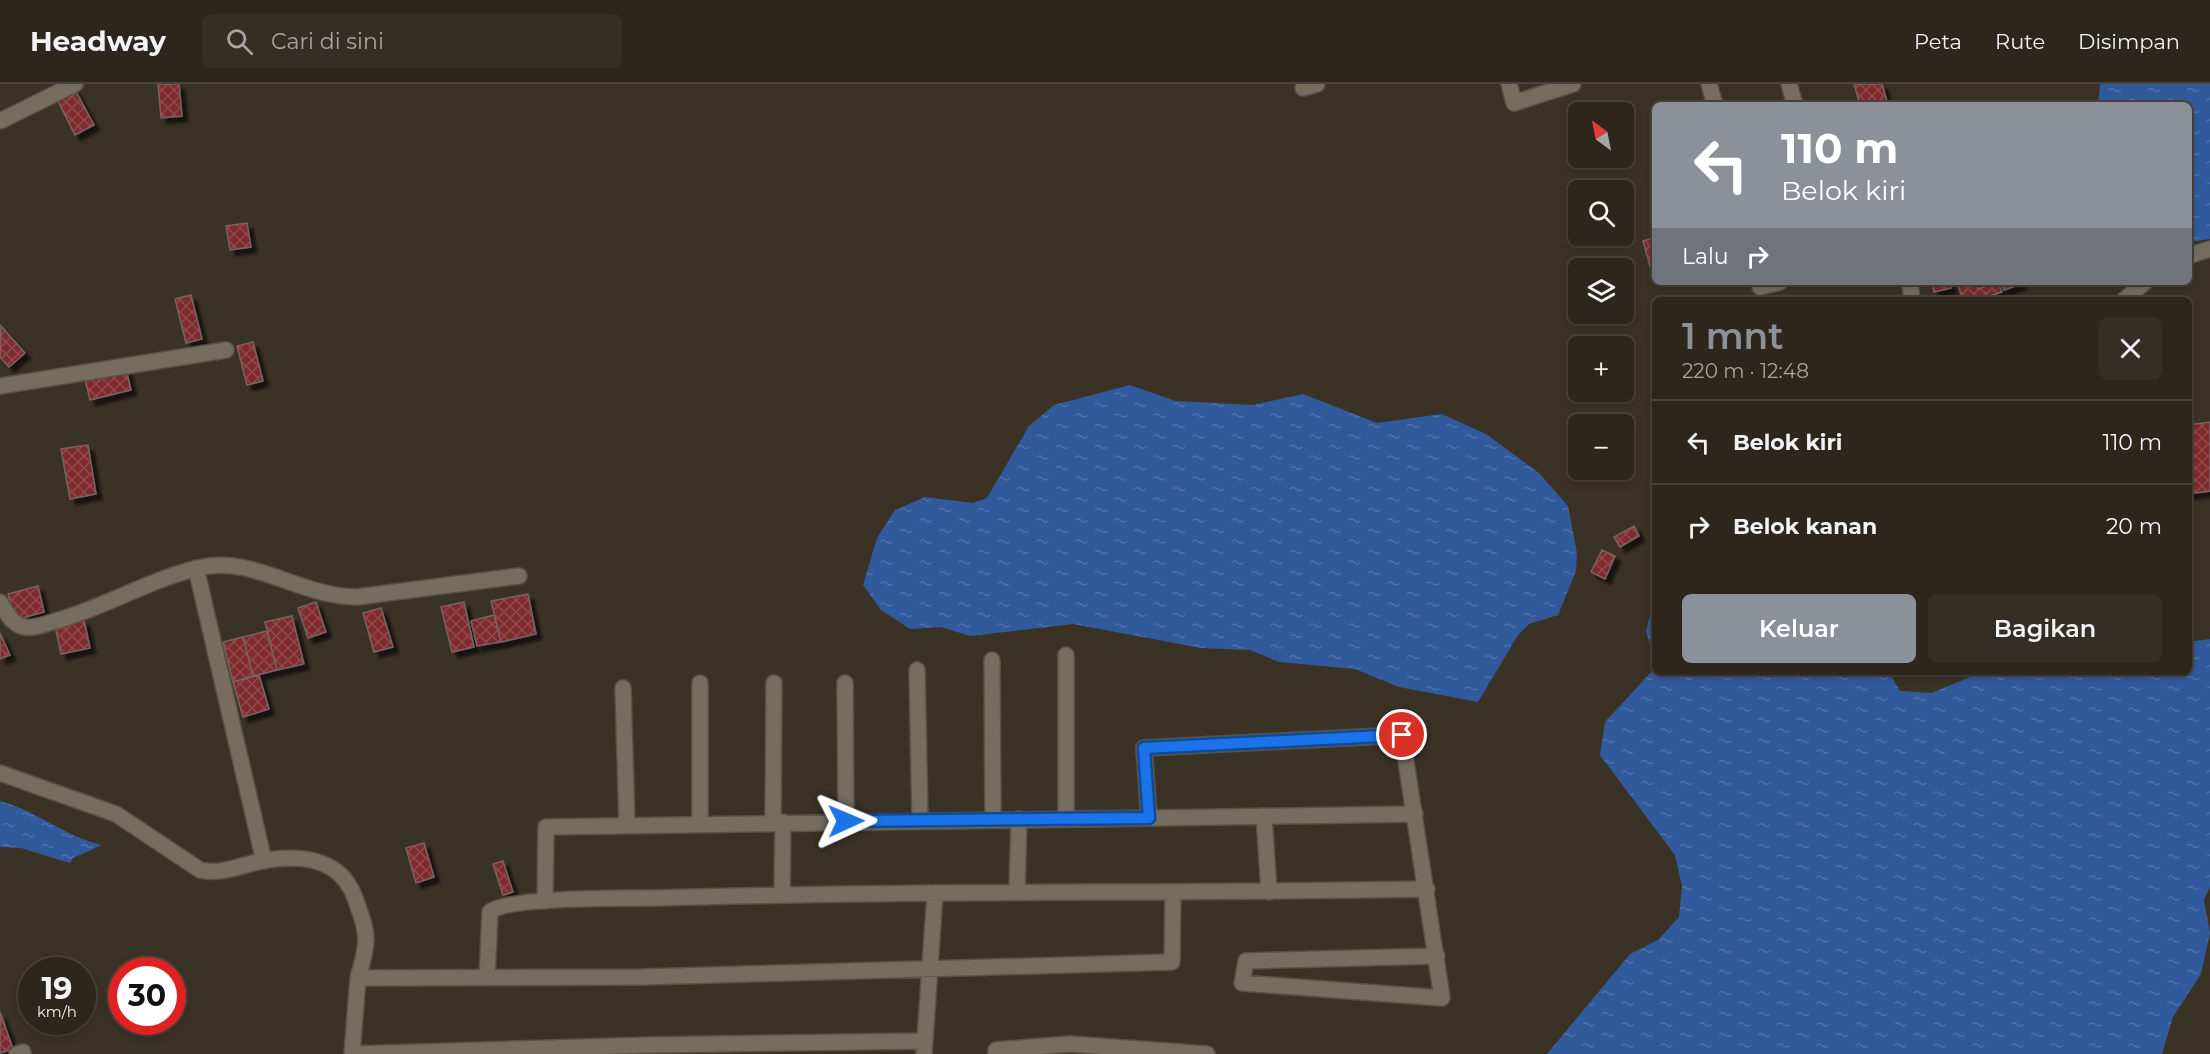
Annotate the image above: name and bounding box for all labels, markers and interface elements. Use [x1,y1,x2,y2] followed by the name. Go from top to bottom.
[202,14,622,68] search box
[30,24,166,58] text: Headway
[223,25,256,58] icon: search
[271,28,384,55] text: Cari di sini
[1914,29,1962,54] text: Peta
[1995,29,2045,54] text: Rute
[2078,29,2180,54] text: Disimpan
[1568,102,1634,168] north arrow
[1568,102,1634,480] map controls
[1781,122,1898,174] text: 110 m
[1682,126,1760,204] icon: left
[1781,174,1906,207] text: Belok kiri
[1568,180,1634,246] button: search
[1741,240,1774,273] icon: right
[1682,243,1729,270] text: Lalu
[1568,258,1634,324] button: layers
[1682,314,1783,358] text: 1 mnt
[2099,317,2162,380] button: close
[1568,336,1634,402] button: +
[1682,359,1809,383] text: 220 m · 12:48
[1568,414,1634,480] button: −
[1682,426,1715,459] icon: left
[1733,429,1842,456] text: Belok kiri
[2102,429,2162,456] text: 110 m
[1682,510,1715,543] icon: right
[1733,513,1877,540] text: Belok kanan
[2106,513,2162,540] text: 20 m
[1682,594,1916,663] button: Keluar
[1928,594,2162,663] button: Bagikan
[1376,709,1427,760] pin
[1385,718,1418,751] icon: arrive
[814,789,878,853] position arrow
[108,957,186,1035] speed limit sign: 30
[42,970,72,1007] text: 19
[37,1002,77,1021] text: km/h

